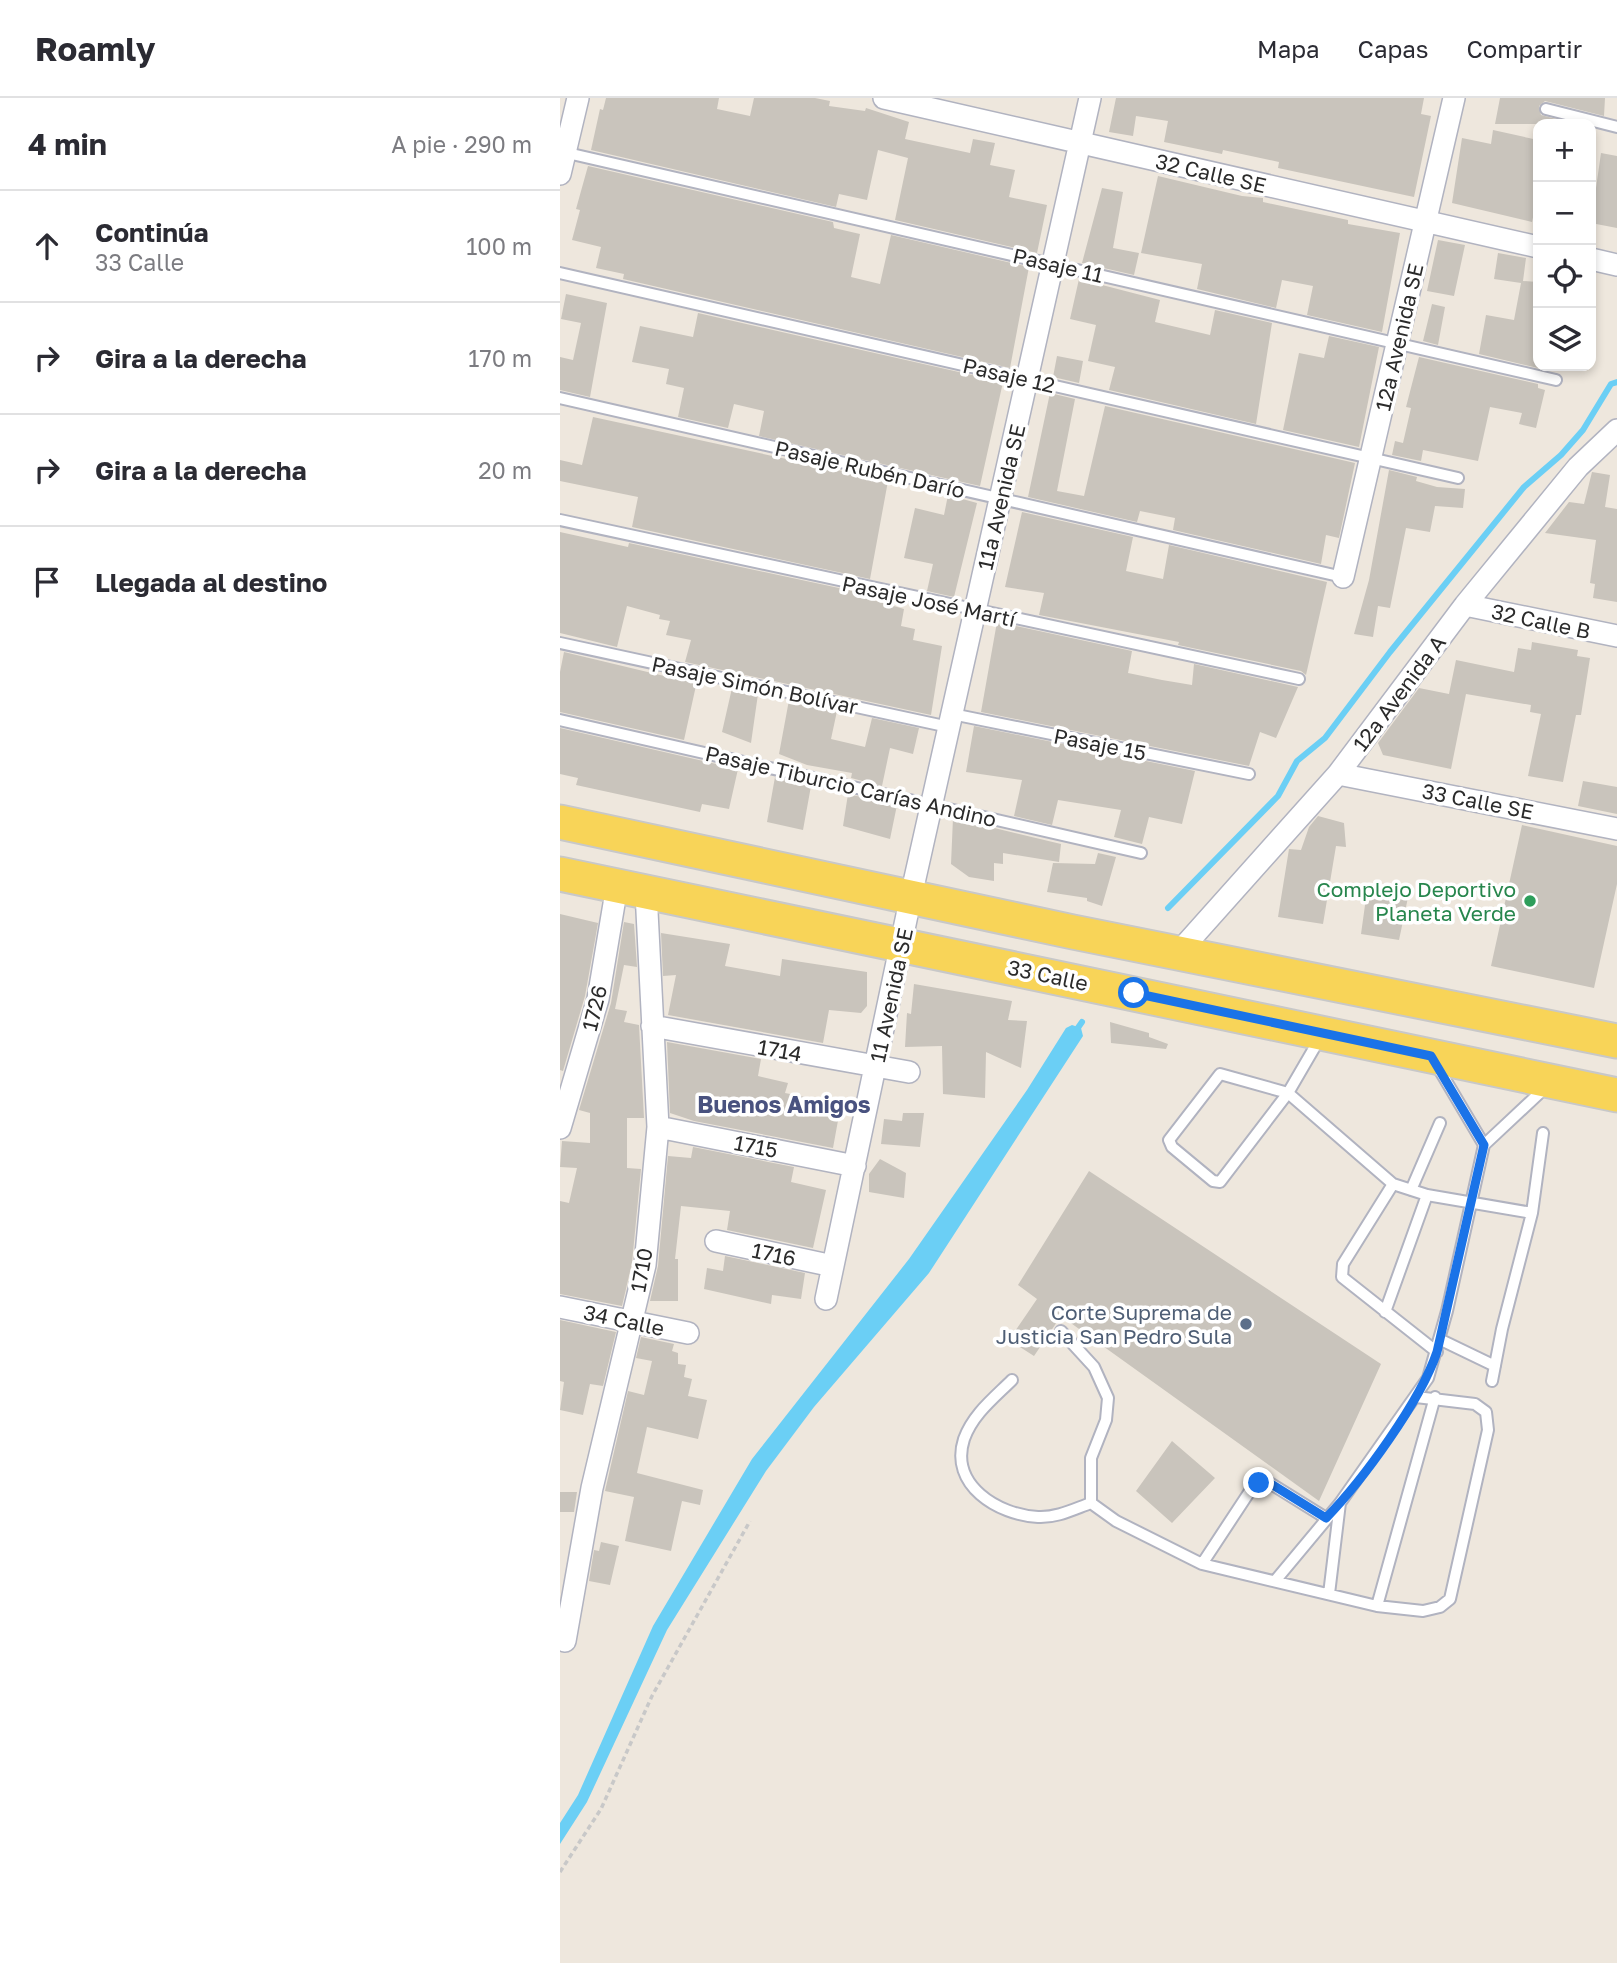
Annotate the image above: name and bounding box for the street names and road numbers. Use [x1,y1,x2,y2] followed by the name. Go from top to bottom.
[1153,148,1269,198] street label: 32 Calle SE
[1010,242,1106,288] street label: Pasaje 11
[1369,261,1429,413] street label: 12a Avenida SE
[960,352,1058,398] street label: Pasaje 12
[972,422,1030,572] street label: 11a Avenida SE
[772,434,968,504] street label: Pasaje Rubén Darío
[840,570,1020,632] street label: Pasaje José Martí
[1489,598,1593,644] street label: 32 Calle B
[1347,630,1451,756] street label: 12a Avenida A
[650,650,860,720] street label: Pasaje Simón Bolívar
[1051,722,1149,766] street label: Pasaje 15
[703,740,999,832] street label: Pasaje Tiburcio Carías Andino
[1420,777,1536,825] street label: 33 Calle SE
[864,925,918,1065] street label: 11 Avenida SE
[1005,954,1091,996] street label: 33 Calle
[576,982,612,1034] street label: 1726
[756,1033,804,1067] street label: 1714
[732,1129,780,1163] street label: 1715
[750,1237,798,1271] street label: 1716
[624,1246,658,1294] street label: 1710
[581,1299,667,1341] street label: 34 Calle

